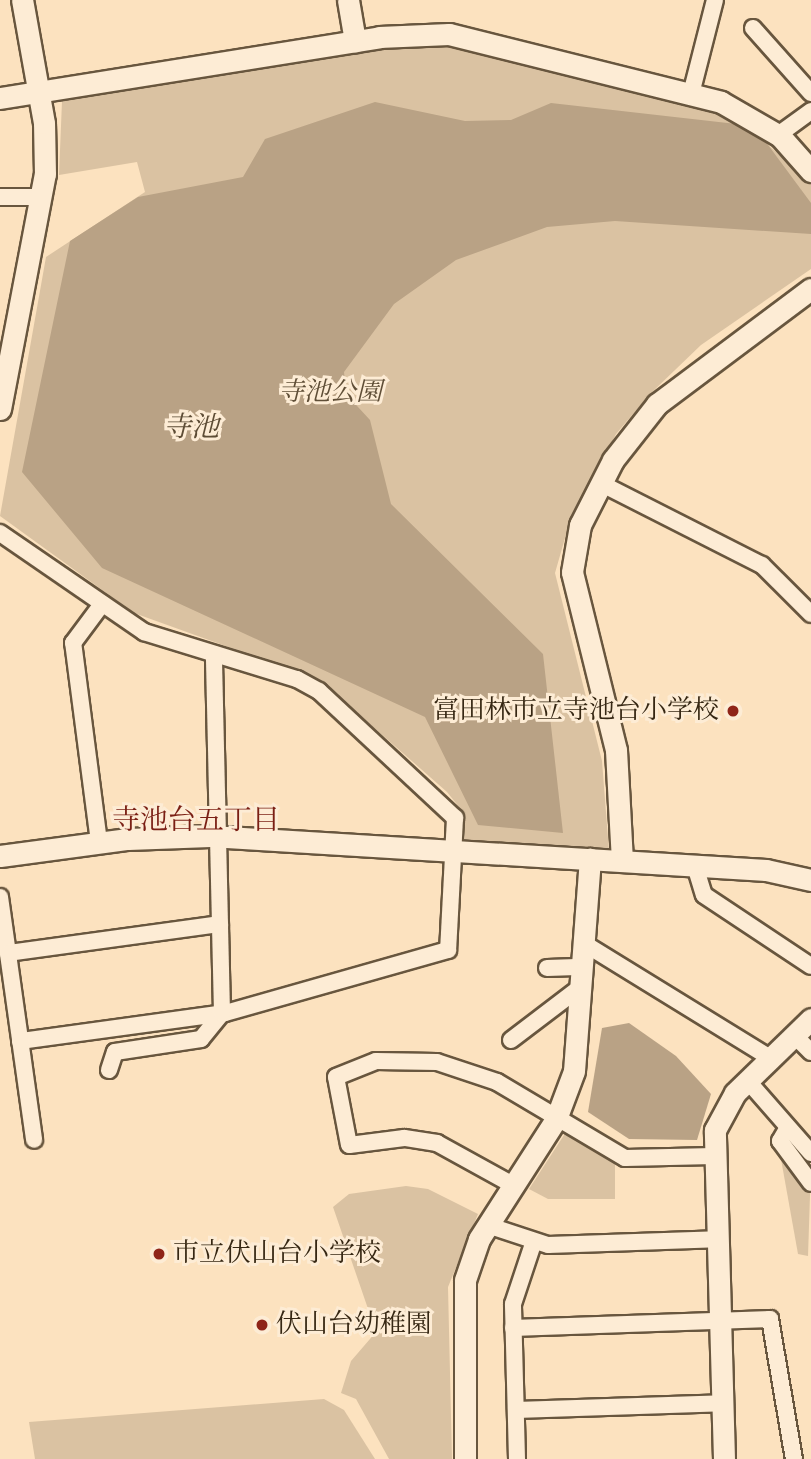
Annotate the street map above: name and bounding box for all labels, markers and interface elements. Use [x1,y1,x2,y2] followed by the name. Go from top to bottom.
[278,377,382,409] park label: 寺池公園
[163,411,219,445] water label: 寺池
[433,695,719,727] place label: 富田林市立寺池台小学校
[725,703,741,719] marker: 富田林市立寺池台小学校
[112,804,280,838] district label: 寺池台五丁目
[173,1238,381,1270] place label: 市立伏山台小学校
[151,1246,167,1262] marker: 市立伏山台小学校
[276,1309,432,1341] place label: 伏山台幼稚園
[254,1317,270,1333] marker: 伏山台幼稚園

